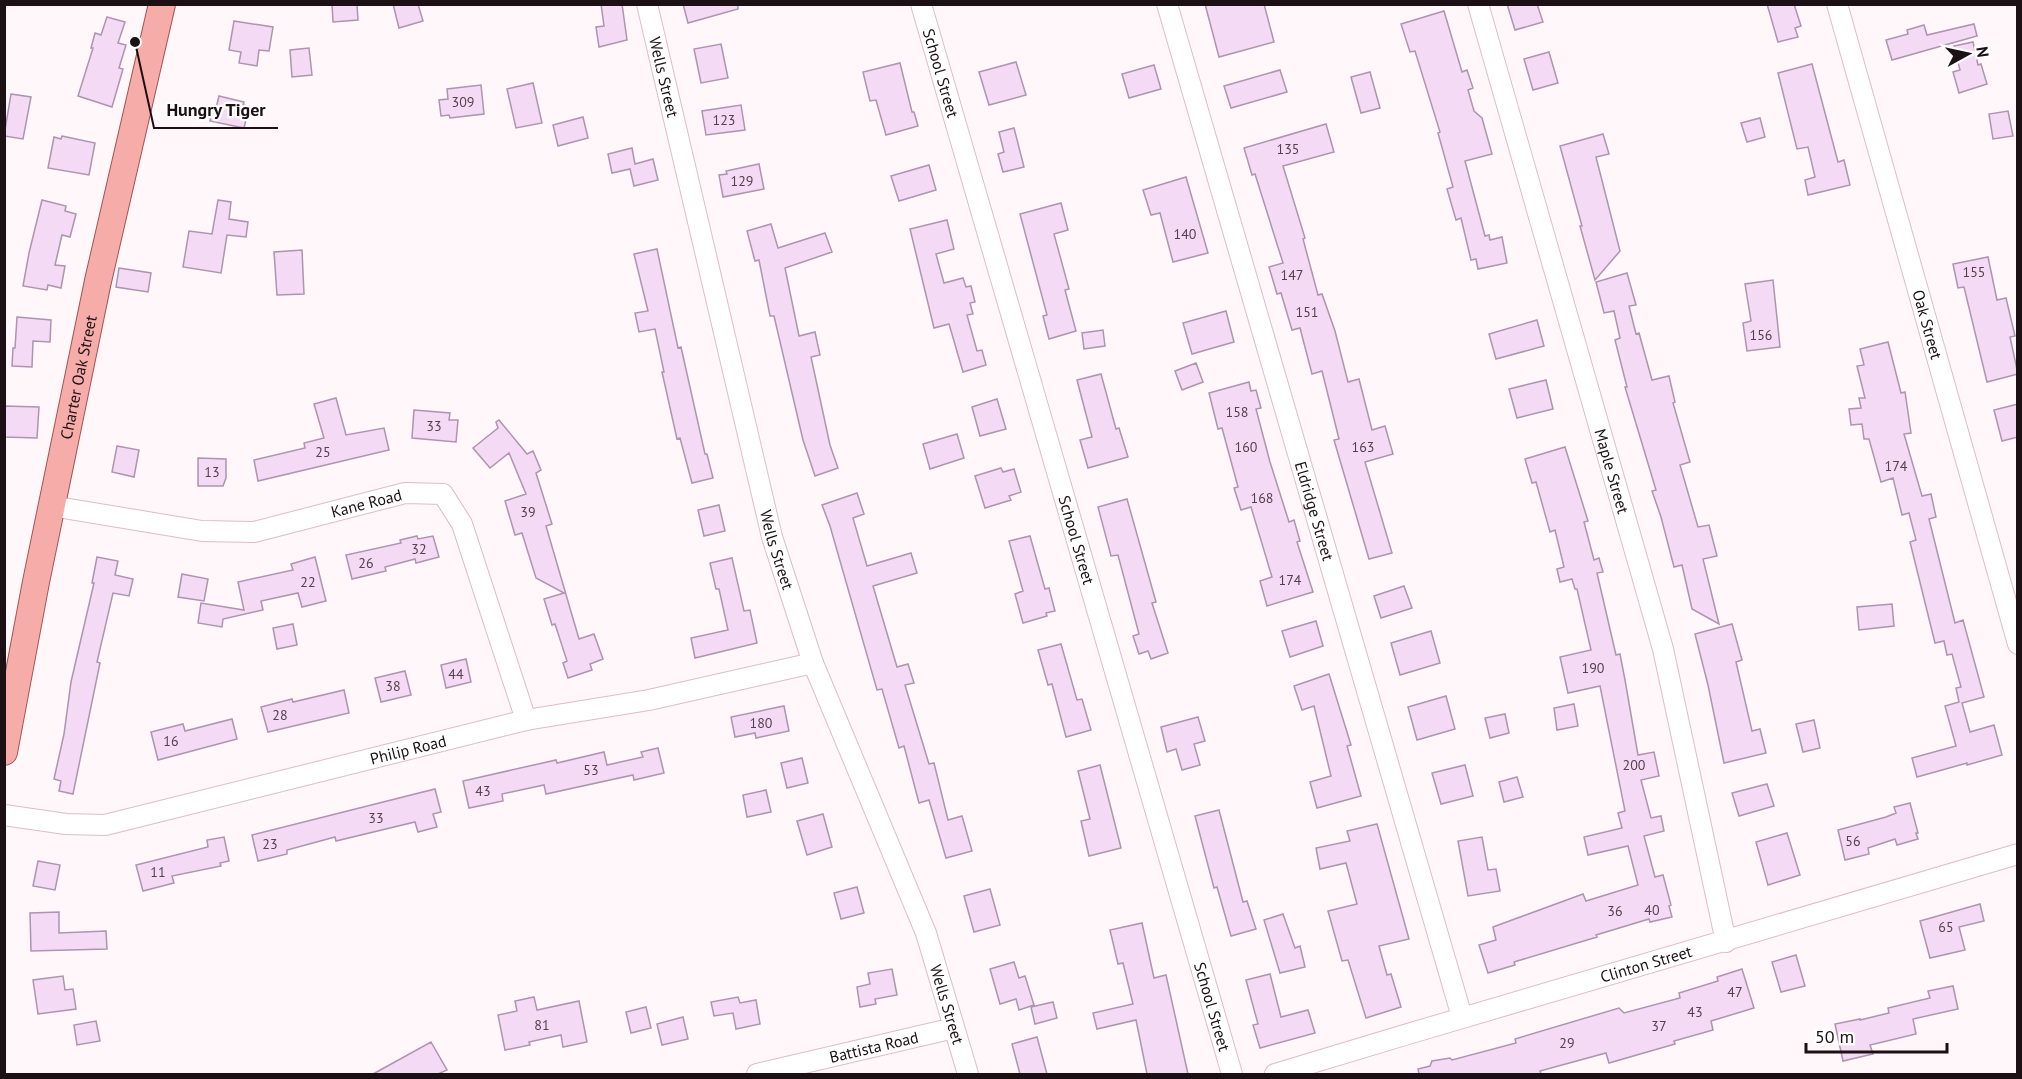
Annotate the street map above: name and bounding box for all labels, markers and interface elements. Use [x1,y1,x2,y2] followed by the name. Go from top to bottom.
[1938,24,1998,84] north arrow
[919,26,964,120] street label: School Street
[645,35,683,120] street label: Wells Street
[1972,45,1993,59] text: N
[154,92,278,128] callout: Hungry Tiger
[452,93,474,111] house number: 309
[166,98,266,121] text: Hungry Tiger
[713,111,735,129] house number: 123
[1277,140,1299,158] house number: 135
[731,172,753,190] house number: 129
[1174,225,1197,243] house number: 140
[1963,263,1985,281] house number: 155
[1281,266,1303,284] house number: 147
[1908,287,1947,362] street label: Oak Street
[1296,303,1318,321] house number: 151
[56,313,101,441] street label: Charter Oak Street
[1750,326,1772,344] house number: 156
[1226,403,1248,421] house number: 158
[426,417,442,435] house number: 33
[1590,426,1634,516] street label: Maple Street
[1235,438,1258,456] house number: 160
[1352,438,1374,456] house number: 163
[315,443,331,461] house number: 25
[1885,457,1908,475] house number: 174
[1291,459,1339,563] street label: Eldridge Street
[204,463,220,481] house number: 13
[329,484,404,522] street label: Kane Road
[1251,489,1273,507] house number: 168
[1054,493,1099,587] street label: School Street
[520,503,536,521] house number: 39
[756,508,799,593] street label: Wells Street
[411,540,427,558] house number: 32
[358,554,374,572] house number: 26
[1279,571,1302,589] house number: 174
[300,573,316,591] house number: 22
[1582,659,1605,677] house number: 190
[448,665,464,683] house number: 44
[385,677,401,695] house number: 38
[272,706,288,724] house number: 28
[750,714,773,732] house number: 180
[368,730,448,769] street label: Philip Road
[163,732,179,750] house number: 16
[1623,756,1646,774] house number: 200
[583,761,599,779] house number: 53
[475,782,491,800] house number: 43
[368,809,384,827] house number: 33
[1845,832,1861,850] house number: 56
[262,835,278,853] house number: 23
[150,863,166,881] house number: 11
[1644,901,1660,919] house number: 40
[1607,902,1623,920] house number: 36
[1938,918,1954,936] house number: 65
[1598,941,1695,987] street label: Clinton Street
[1190,960,1235,1054] street label: School Street
[926,962,969,1047] street label: Wells Street
[1727,983,1743,1001] house number: 47
[1687,1003,1703,1021] house number: 43
[534,1016,550,1034] house number: 81
[1806,1016,1947,1054] scale bar
[1651,1017,1667,1035] house number: 37
[1815,1025,1854,1048] text: 50 m
[827,1027,920,1067] street label: Battista Road
[1559,1034,1575,1052] house number: 29

